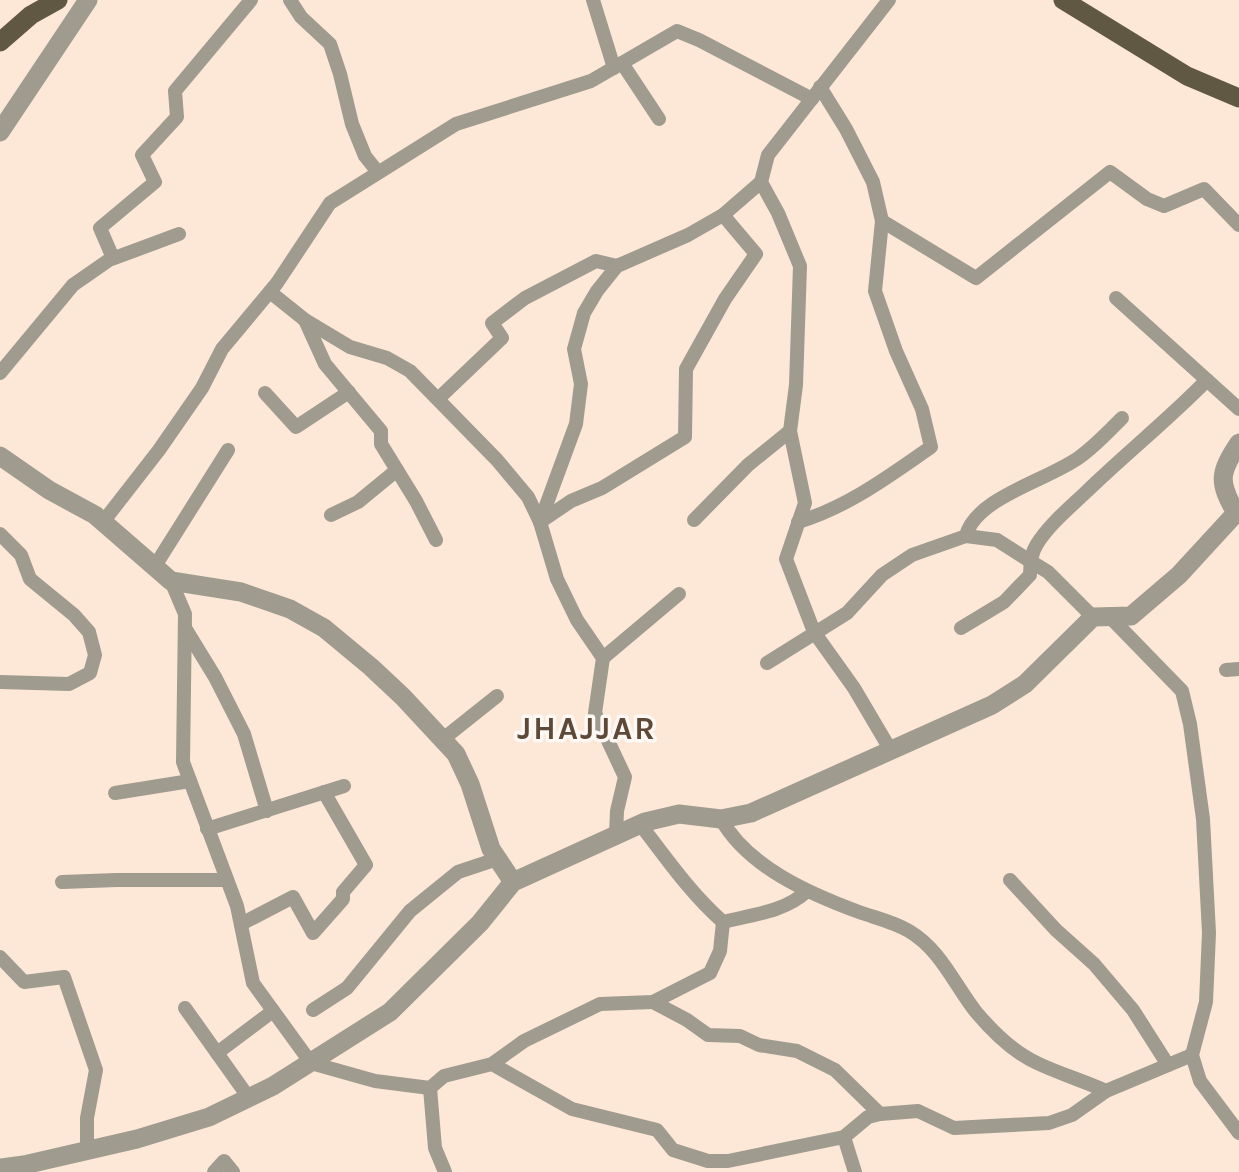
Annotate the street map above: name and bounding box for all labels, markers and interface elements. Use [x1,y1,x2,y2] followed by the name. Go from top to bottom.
[517,710,657,747] district label: JHAJJAR

